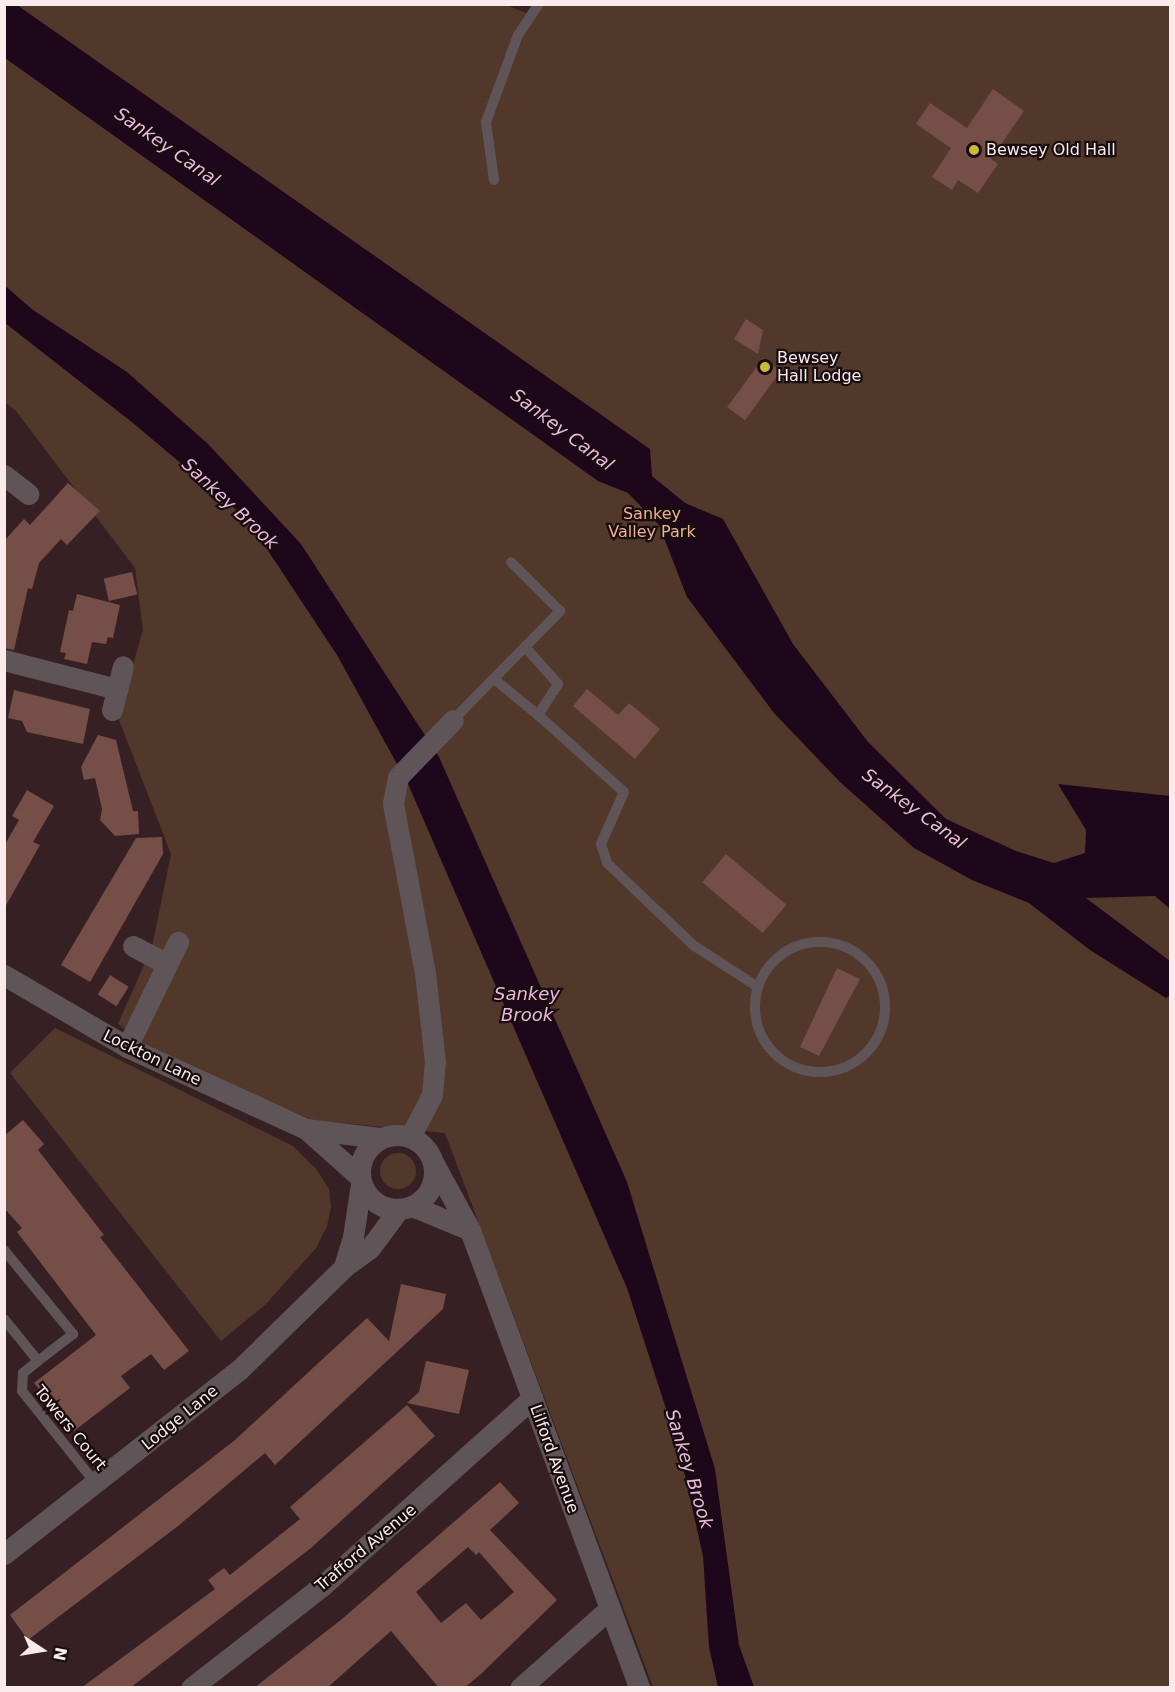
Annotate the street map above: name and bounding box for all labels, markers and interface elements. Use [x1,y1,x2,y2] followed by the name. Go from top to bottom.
[111,103,223,191] water label: Sankey Canal
[986,140,1116,160] place label: Bewsey Old Hall
[967,143,981,157] marker: Bewsey Old Hall
[777,348,861,386] place label: Bewsey Hall Lodge
[758,360,772,374] marker: Bewsey Hall Lodge
[506,384,618,476] water label: Sankey Canal
[177,454,283,554] water label: Sankey Brook
[608,504,696,542] park label: Sankey Valley Park
[858,764,970,854] water label: Sankey Canal
[494,984,560,1026] water label: Sankey Brook
[100,1026,204,1090] street label: Lockton Lane
[138,1381,222,1455] street label: Lodge Lane
[30,1382,110,1474] street label: Towers Court
[525,1402,583,1516] street label: Lilford Avenue
[661,1407,717,1531] water label: Sankey Brook
[312,1500,420,1596] street label: Trafford Avenue
[12,1620,72,1680] north arrow
[49,1645,71,1662] text: N

